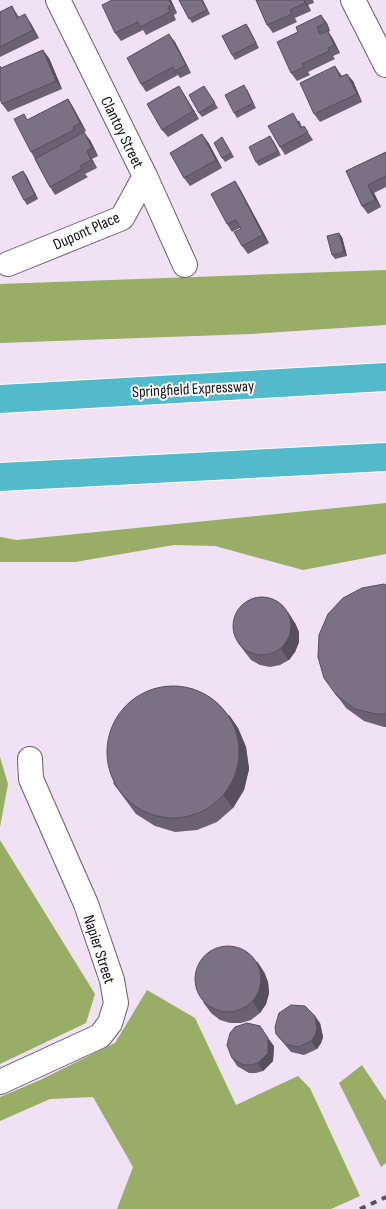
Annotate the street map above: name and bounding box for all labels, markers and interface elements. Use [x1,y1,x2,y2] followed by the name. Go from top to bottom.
[96,94,147,172] street label: Clantoy Street
[50,208,123,254] street label: Dupont Place
[132,377,255,402] street label: Springfield Expressway
[79,913,119,986] street label: Napier Street

